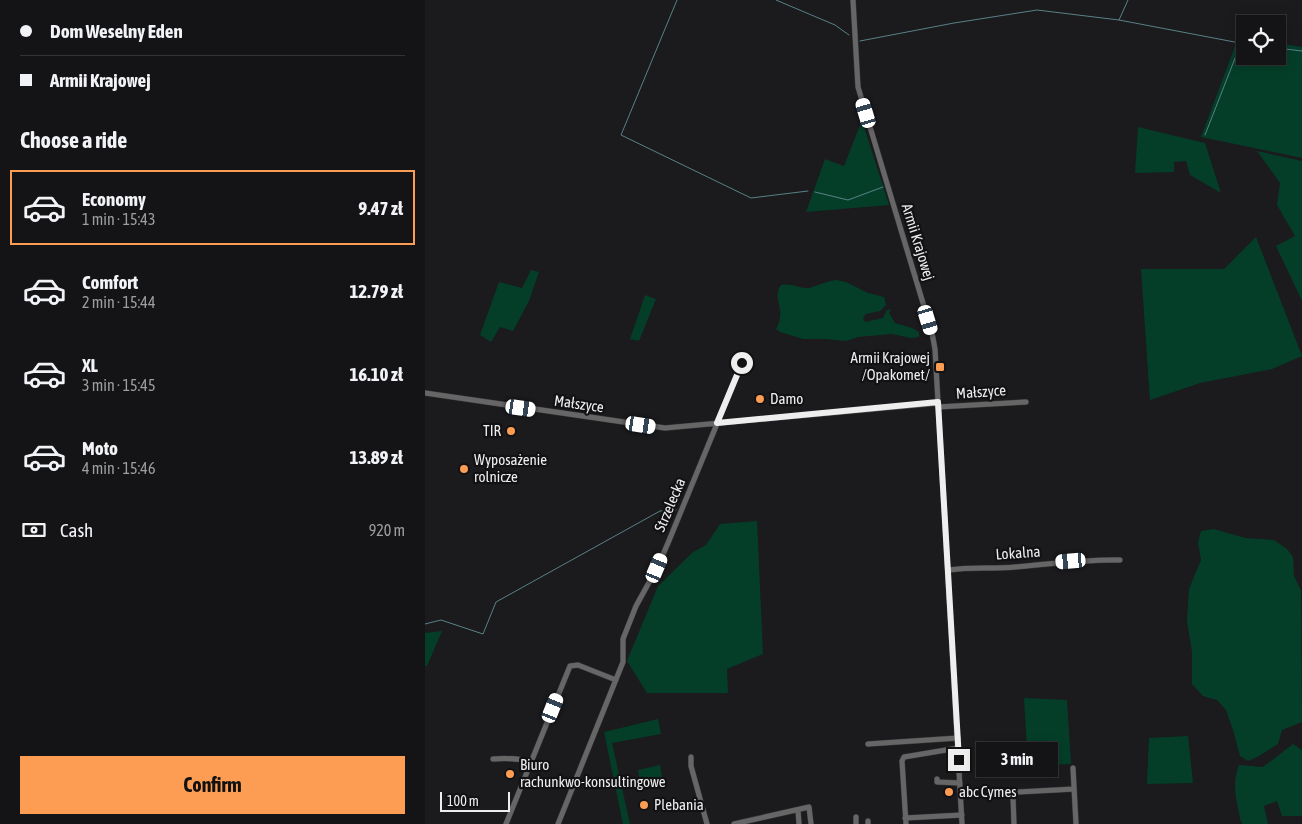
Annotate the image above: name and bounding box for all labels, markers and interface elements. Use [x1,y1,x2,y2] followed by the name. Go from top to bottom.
[1236,15,1286,65] map controls
[1236,15,1286,65] button: locate
[50,20,183,42] text: Dom Weselny Eden
[50,69,151,91] text: Armii Krajowej
[854,96,877,130] car
[20,127,127,153] text: Choose a ride
[22,185,67,230] icon: car
[82,188,146,210] text: Economy
[358,197,403,219] text: 9.47 zł
[899,201,938,282] street label: Armii Krajowej
[82,210,155,228] text: 1 min · 15:43
[22,268,67,313] icon: car
[82,271,138,293] text: Comfort
[349,280,403,302] text: 12.79 zł
[82,293,155,311] text: 2 min · 15:44
[916,303,939,337] car
[851,349,930,383] place label: Armii Krajowej /Opakomet/
[22,351,67,396] icon: car
[731,352,753,374] route start
[82,354,98,376] text: XL
[934,361,946,373] marker: Armii Krajowej /Opakomet/
[349,363,403,385] text: 16.10 zł
[82,376,155,394] text: 3 min · 15:45
[955,381,1007,402] street label: Małszyce
[770,390,803,407] place label: Damo
[553,392,605,415] street label: Małszyce
[754,393,766,405] marker: Damo
[505,398,536,418] car
[625,415,656,435] car
[483,422,501,439] place label: TIR
[505,425,517,437] marker: TIR
[22,434,67,479] icon: car
[82,437,118,459] text: Moto
[349,446,403,468] text: 13.89 zł
[474,451,547,485] place label: Wyposażenie rolnicze
[82,459,155,477] text: 4 min · 15:46
[458,463,470,475] marker: Wyposażenie rolnicze
[651,475,688,534] street label: Strzelecka
[20,516,48,544] icon: cash
[60,519,93,541] text: Cash
[369,521,405,539] text: 920 m
[995,542,1041,563] street label: Lokalna
[644,551,669,585] car
[1055,552,1086,570] car
[540,691,565,725] car
[977,742,1059,778] callout: 3 min
[948,749,970,771] route end
[1001,750,1033,768] text: 3 min
[20,756,405,814] button: Confirm
[520,756,666,790] place label: Biuro rachunkwo-konsultingowe
[504,768,516,780] marker: Biuro rachunkwo-konsultingowe
[959,783,1017,800] place label: abc Cymes
[943,786,955,798] marker: abc Cymes
[440,789,510,812] scale bar
[447,793,479,809] text: 100 m
[654,796,704,813] place label: Plebania
[638,799,650,811] marker: Plebania

